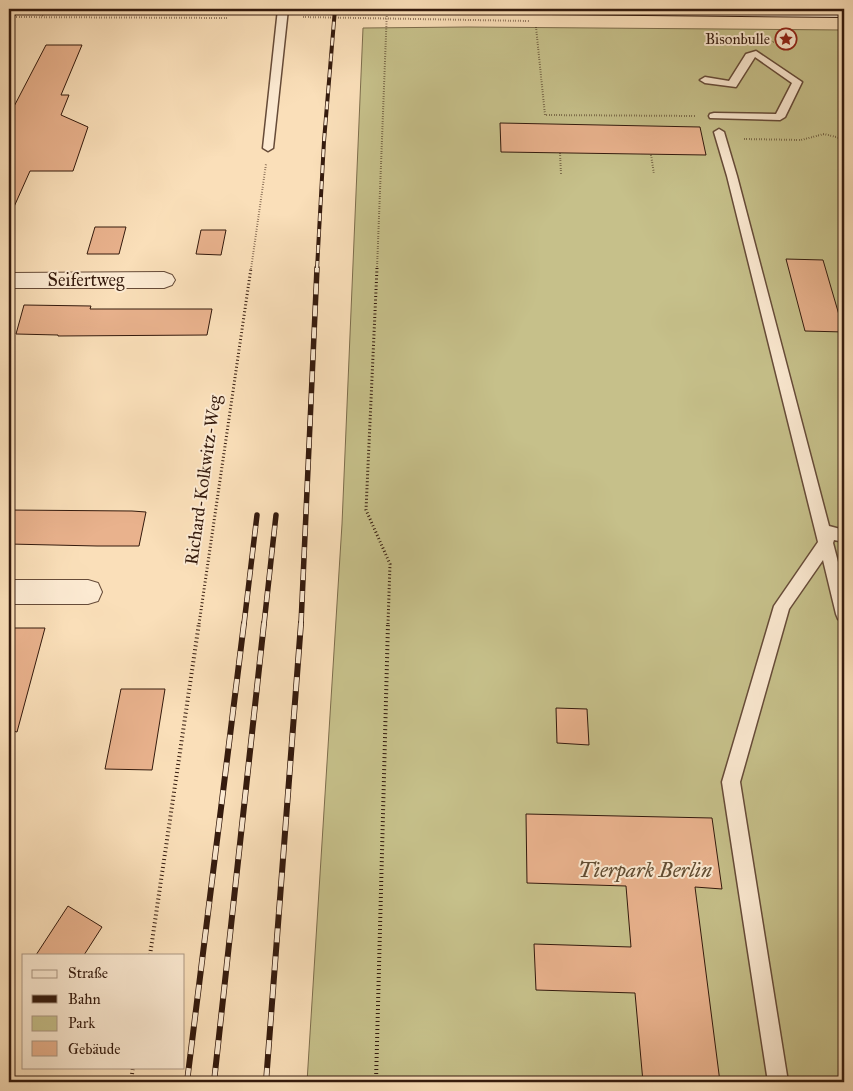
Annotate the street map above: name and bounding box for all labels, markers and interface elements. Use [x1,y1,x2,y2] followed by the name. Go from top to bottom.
[774,27,798,51] place icon: Bisonbulle
[705,30,770,48] place label: Bisonbulle
[48,269,125,292] street label: Seifertweg
[180,393,227,567] street label: Richard-Kolkwitz-Weg
[578,857,712,883] park label: Tierpark Berlin
[22,954,185,1068] legend
[68,964,108,982] text: Straße
[68,990,101,1008] text: Bahn
[68,1014,95,1032] text: Park
[68,1040,121,1058] text: Gebäude

